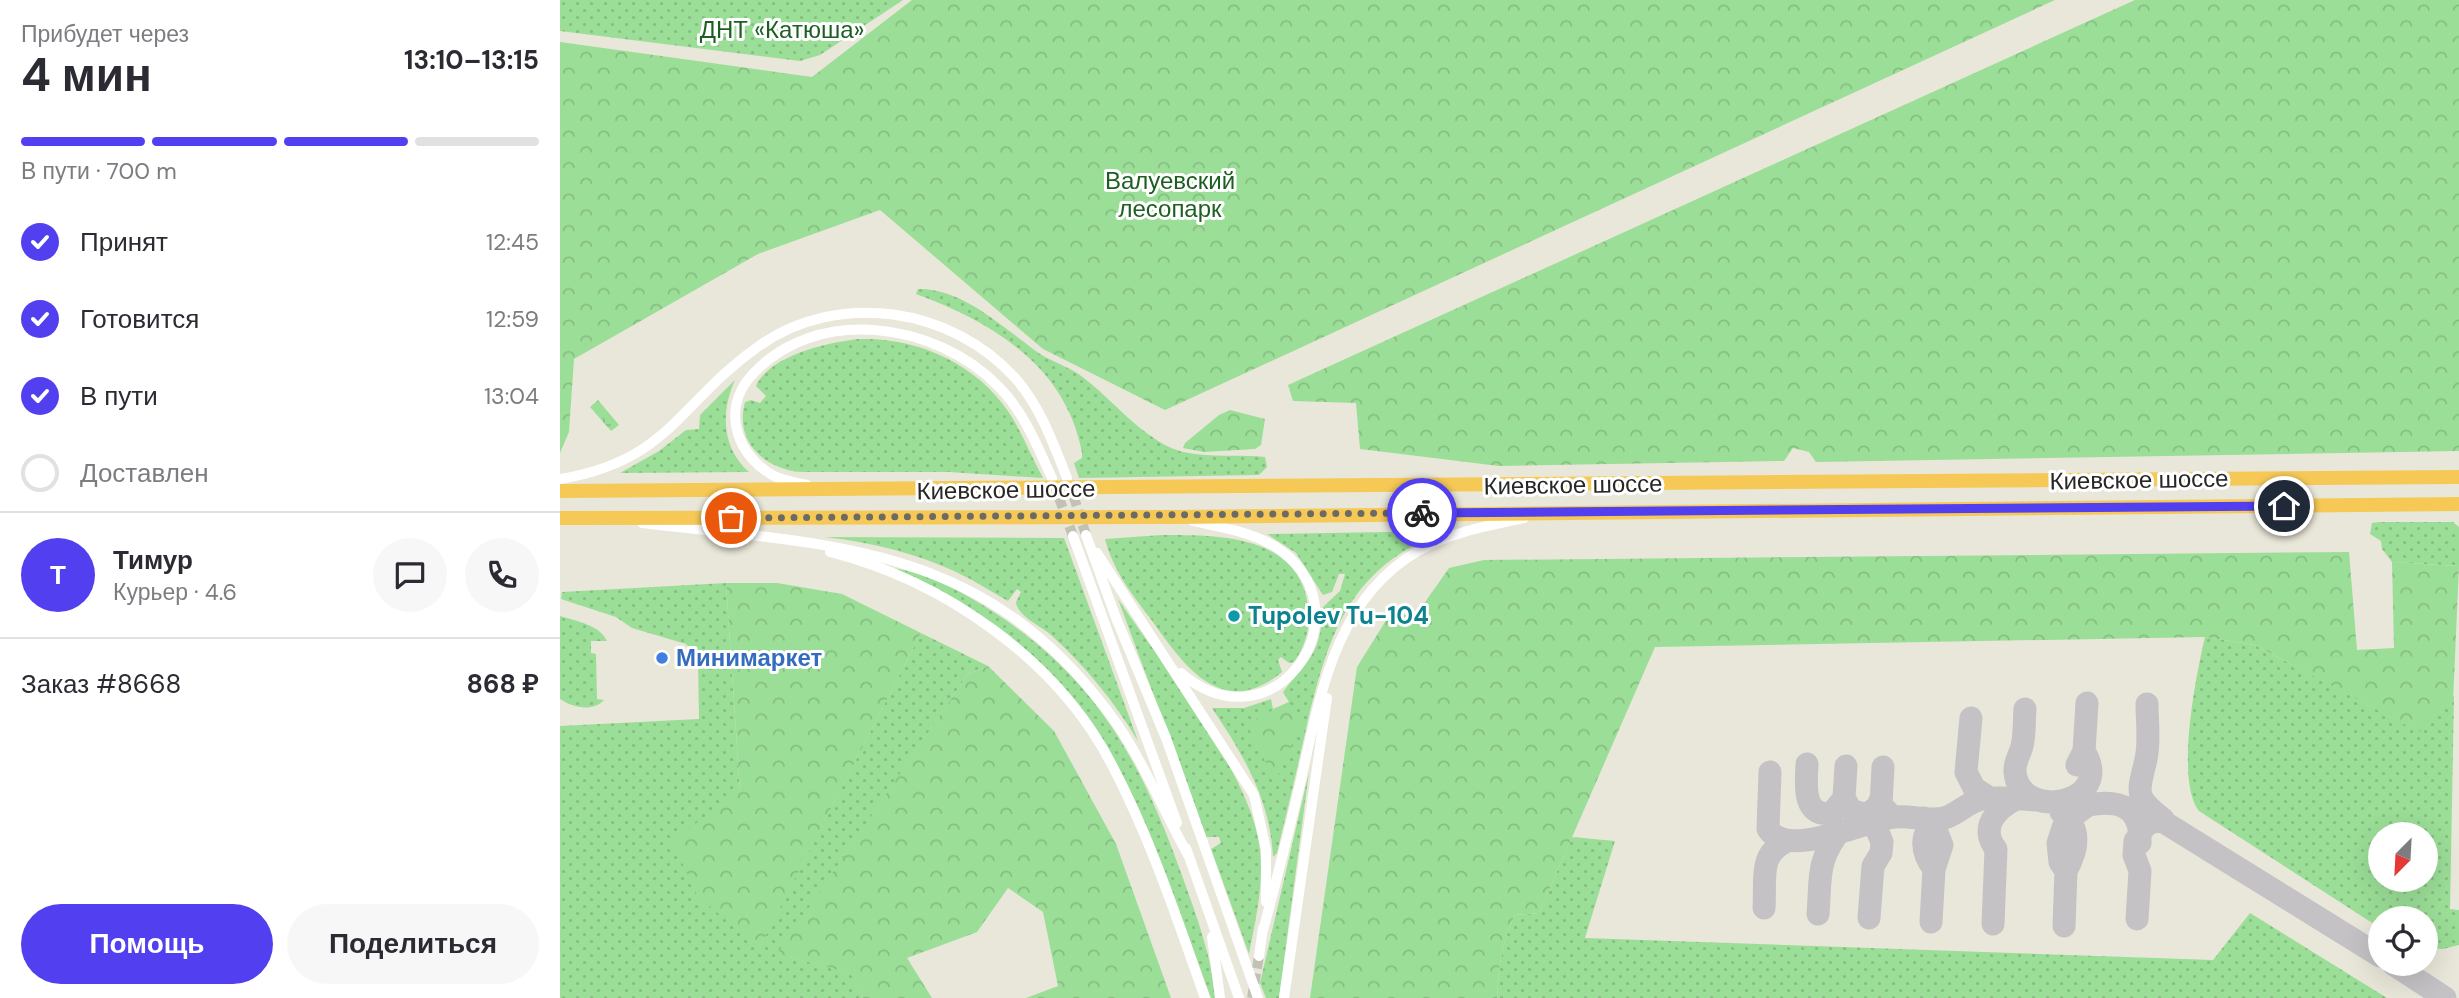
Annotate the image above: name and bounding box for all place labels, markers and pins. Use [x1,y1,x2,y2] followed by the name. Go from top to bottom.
[2254,476,2314,536] pin
[701,488,761,548] pin
[1248,600,1429,631] place label: Tupolev Tu-104
[1226,608,1242,624] marker: Tupolev Tu-104
[676,642,822,673] place label: Минимаркет
[654,650,670,666] marker: Минимаркет

